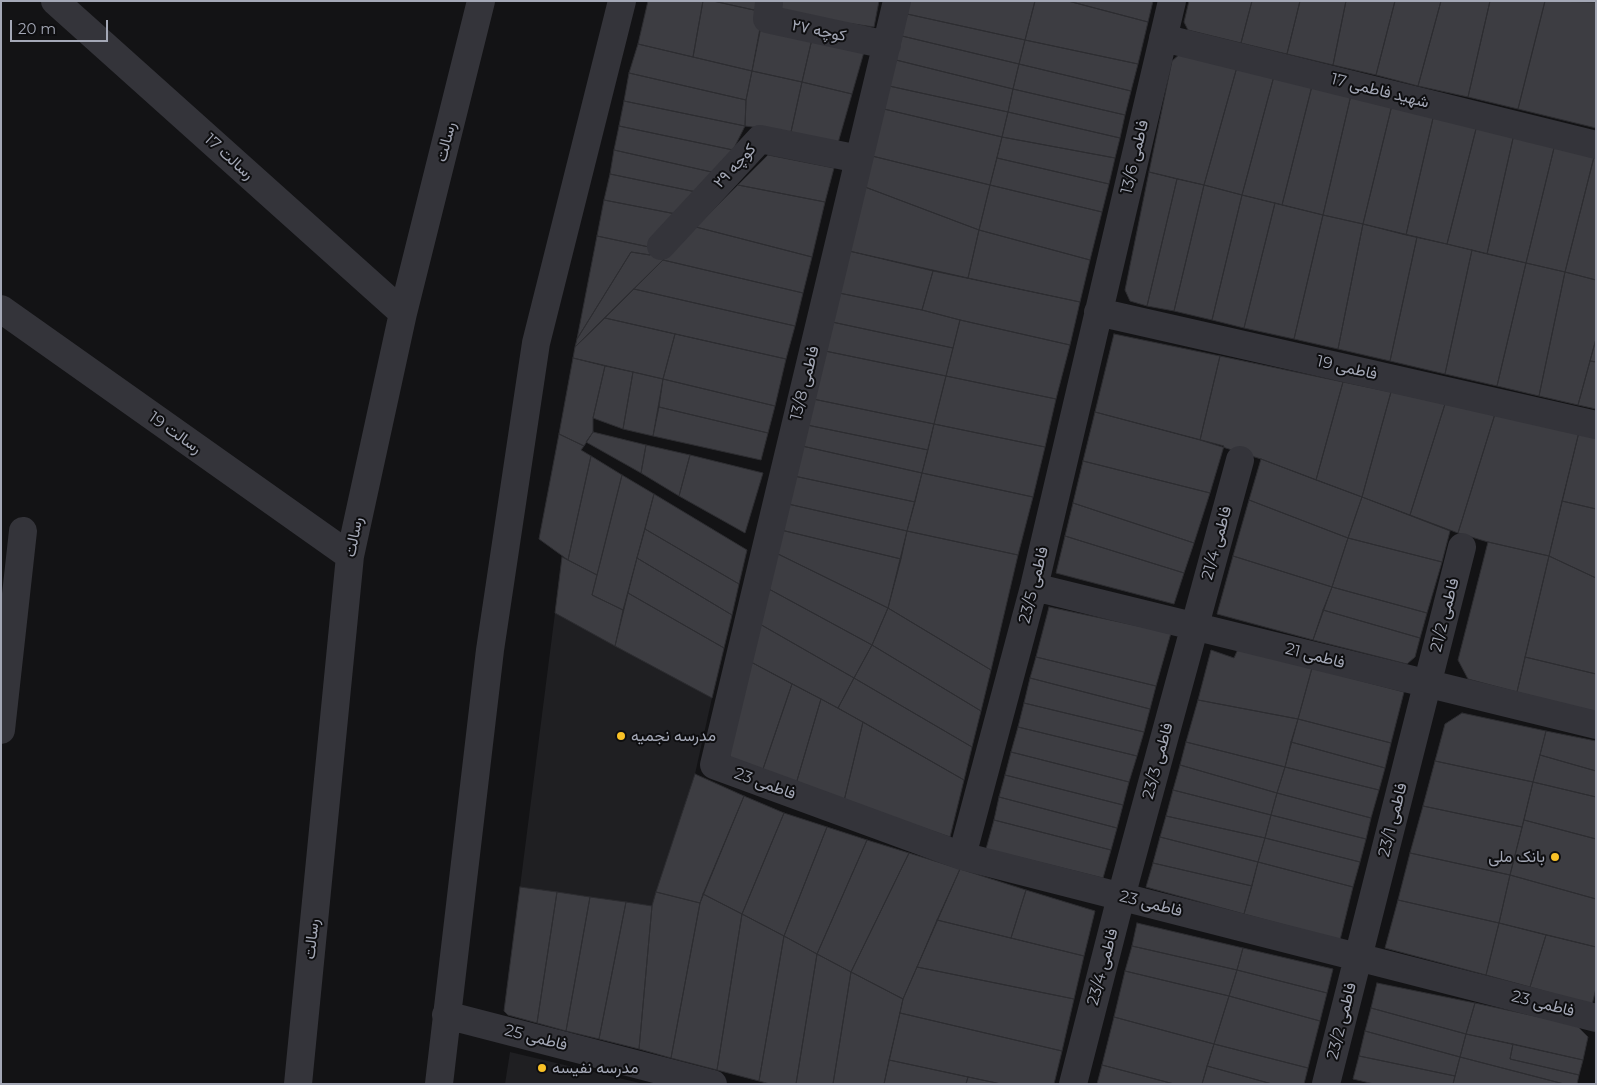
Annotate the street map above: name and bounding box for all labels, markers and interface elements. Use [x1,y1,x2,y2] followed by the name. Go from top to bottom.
[12,10,110,42] scale bar
[790,16,848,46] street label: کوچه ۲۷
[18,19,56,38] text: 20 m
[1329,70,1431,112] street label: شهید فاطمی 17
[1117,118,1153,196] street label: فاطمی 13/6
[432,120,460,164] street label: رسالت
[200,130,258,184] street label: رسالت 17
[710,140,760,192] street label: کوچه ۲۹
[787,344,823,422] street label: فاطمی 13/8
[1315,352,1379,384] street label: فاطمی 19
[145,408,205,458] street label: رسالت 19
[1198,504,1236,582] street label: فاطمی 21/4
[341,515,367,559] street label: رسالت
[1015,545,1053,625] street label: فاطمی 23/5
[1427,576,1463,654] street label: فاطمی 21/2
[1283,639,1347,673] street label: فاطمی 21
[1139,721,1177,801] street label: فاطمی 23/3
[631,726,716,746] place label: مدرسه نجمیه
[615,730,627,742] marker: مدرسه نجمیه
[732,764,798,804] street label: فاطمی 23
[1375,781,1411,859] street label: فاطمی 23/1
[1488,847,1545,867] place label: بانک ملی
[1549,851,1561,863] marker: بانک ملی
[1118,887,1184,921] street label: فاطمی 23
[300,918,324,960] street label: رسالت
[1084,926,1122,1008] street label: فاطمی 23/4
[1323,981,1361,1061] street label: فاطمی 23/2
[1510,987,1576,1021] street label: فاطمی 23
[503,1021,569,1055] street label: فاطمی 25
[552,1058,639,1078] place label: مدرسه نفیسه
[536,1062,548,1074] marker: مدرسه نفیسه

